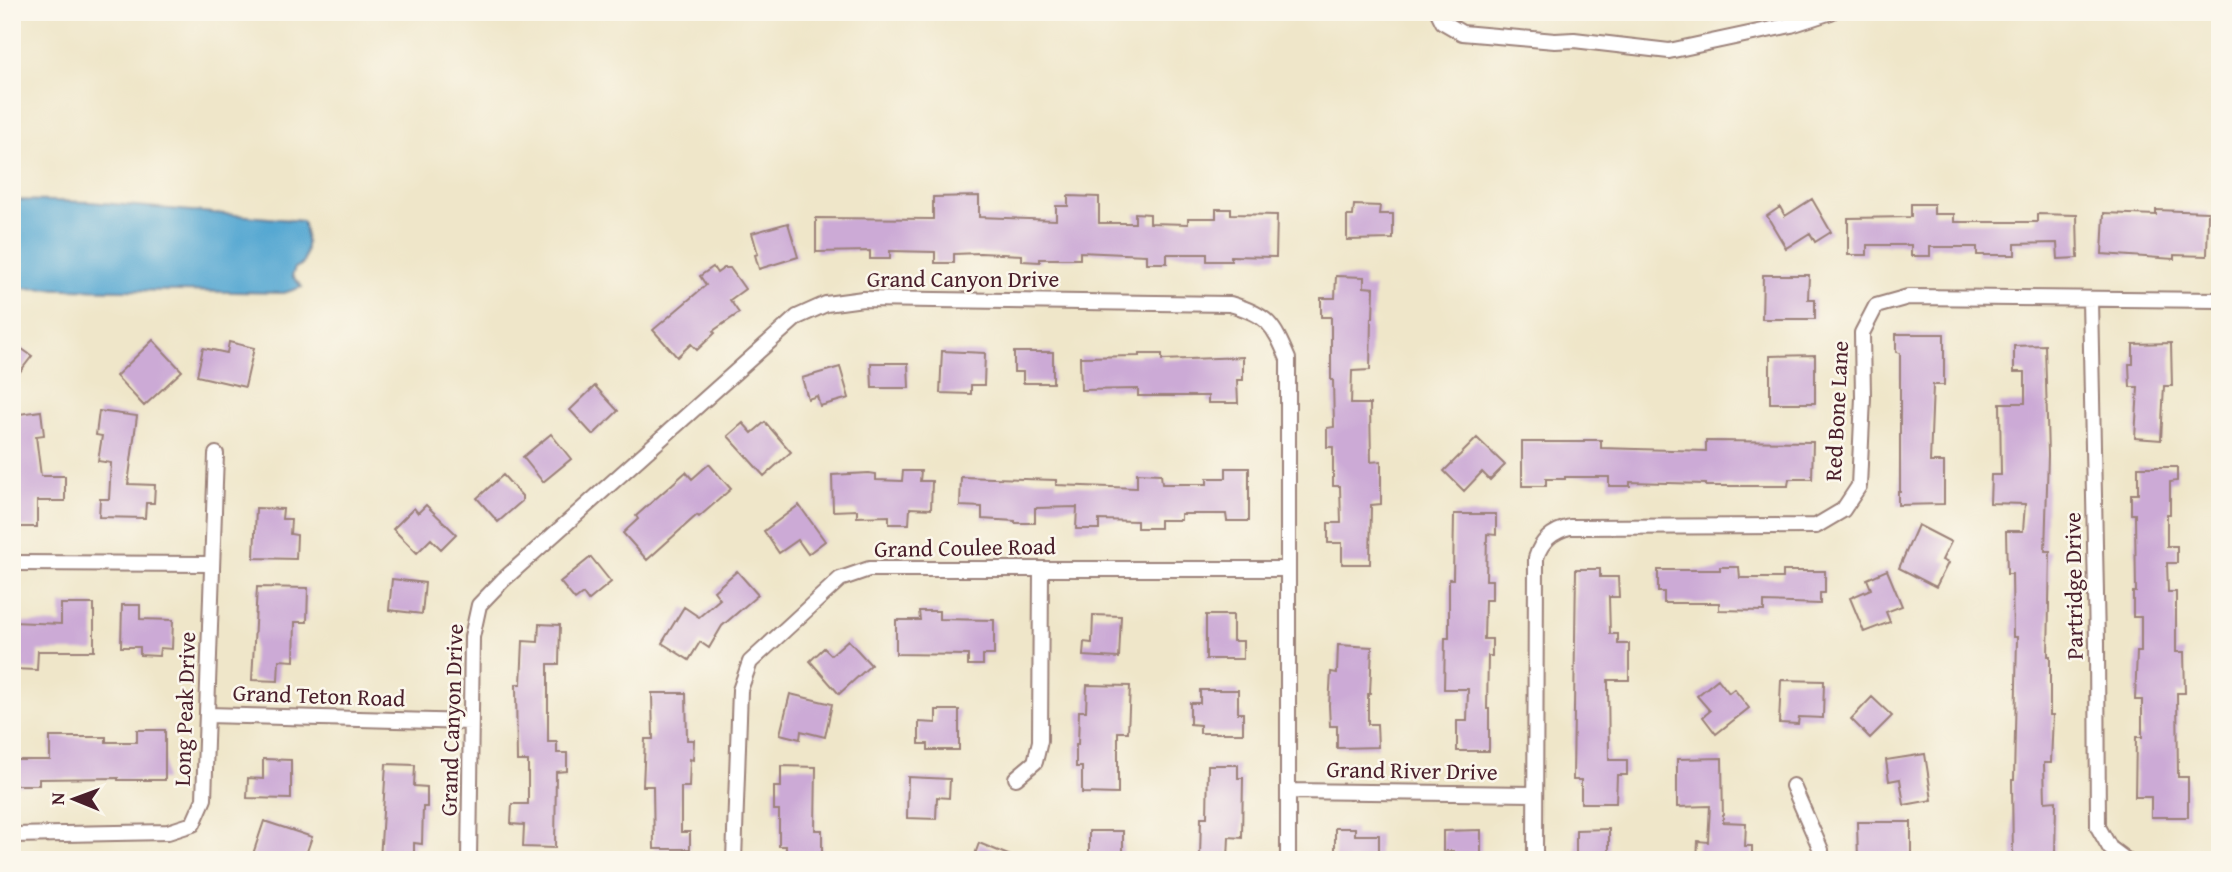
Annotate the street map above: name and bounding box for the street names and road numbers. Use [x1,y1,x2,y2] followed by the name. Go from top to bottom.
[867,262,1059,295] street label: Grand Canyon Drive
[1816,340,1856,482] street label: Red Bone Lane
[2055,512,2091,660] street label: Partridge Drive
[874,529,1057,565] street label: Grand Coulee Road
[431,623,471,817] street label: Grand Canyon Drive
[165,631,203,787] street label: Long Peak Drive
[232,675,407,715] street label: Grand Teton Road
[1326,752,1498,788] street label: Grand River Drive

